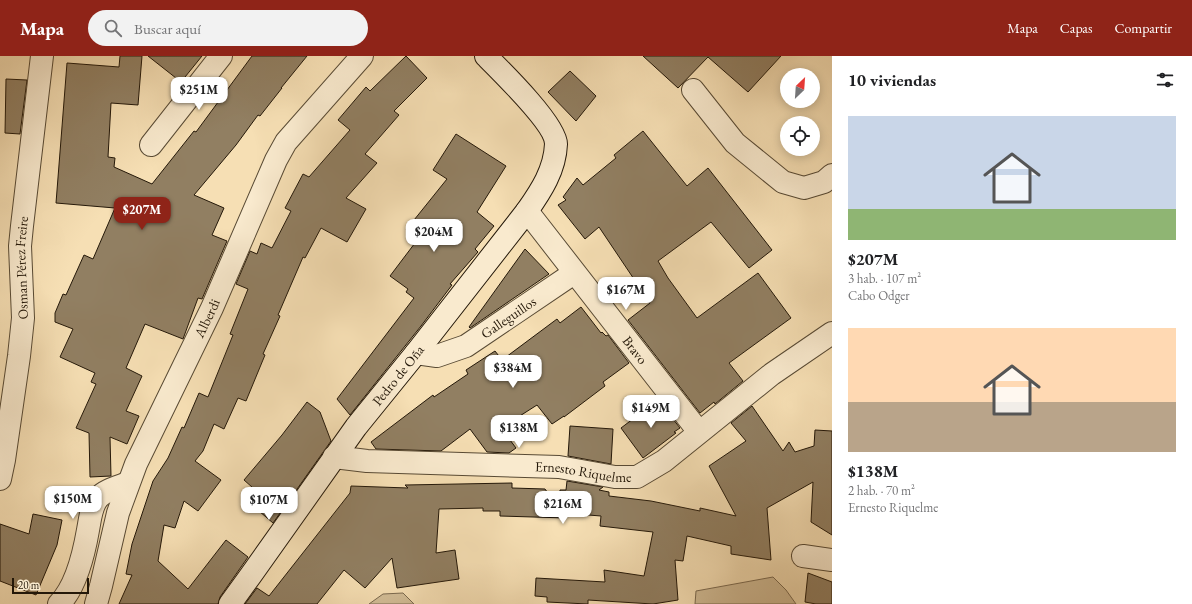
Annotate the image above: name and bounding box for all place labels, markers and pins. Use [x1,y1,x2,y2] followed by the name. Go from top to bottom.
[171,77,227,111] pin: $251M
[114,197,170,231] pin: $207M
[406,219,462,253] pin: $204M
[598,277,654,311] pin: $167M
[485,355,541,389] pin: $384M
[623,395,679,429] pin: $149M
[491,415,547,449] pin: $138M
[45,486,101,520] pin: $150M
[241,487,297,521] pin: $107M
[535,491,591,525] pin: $216M

